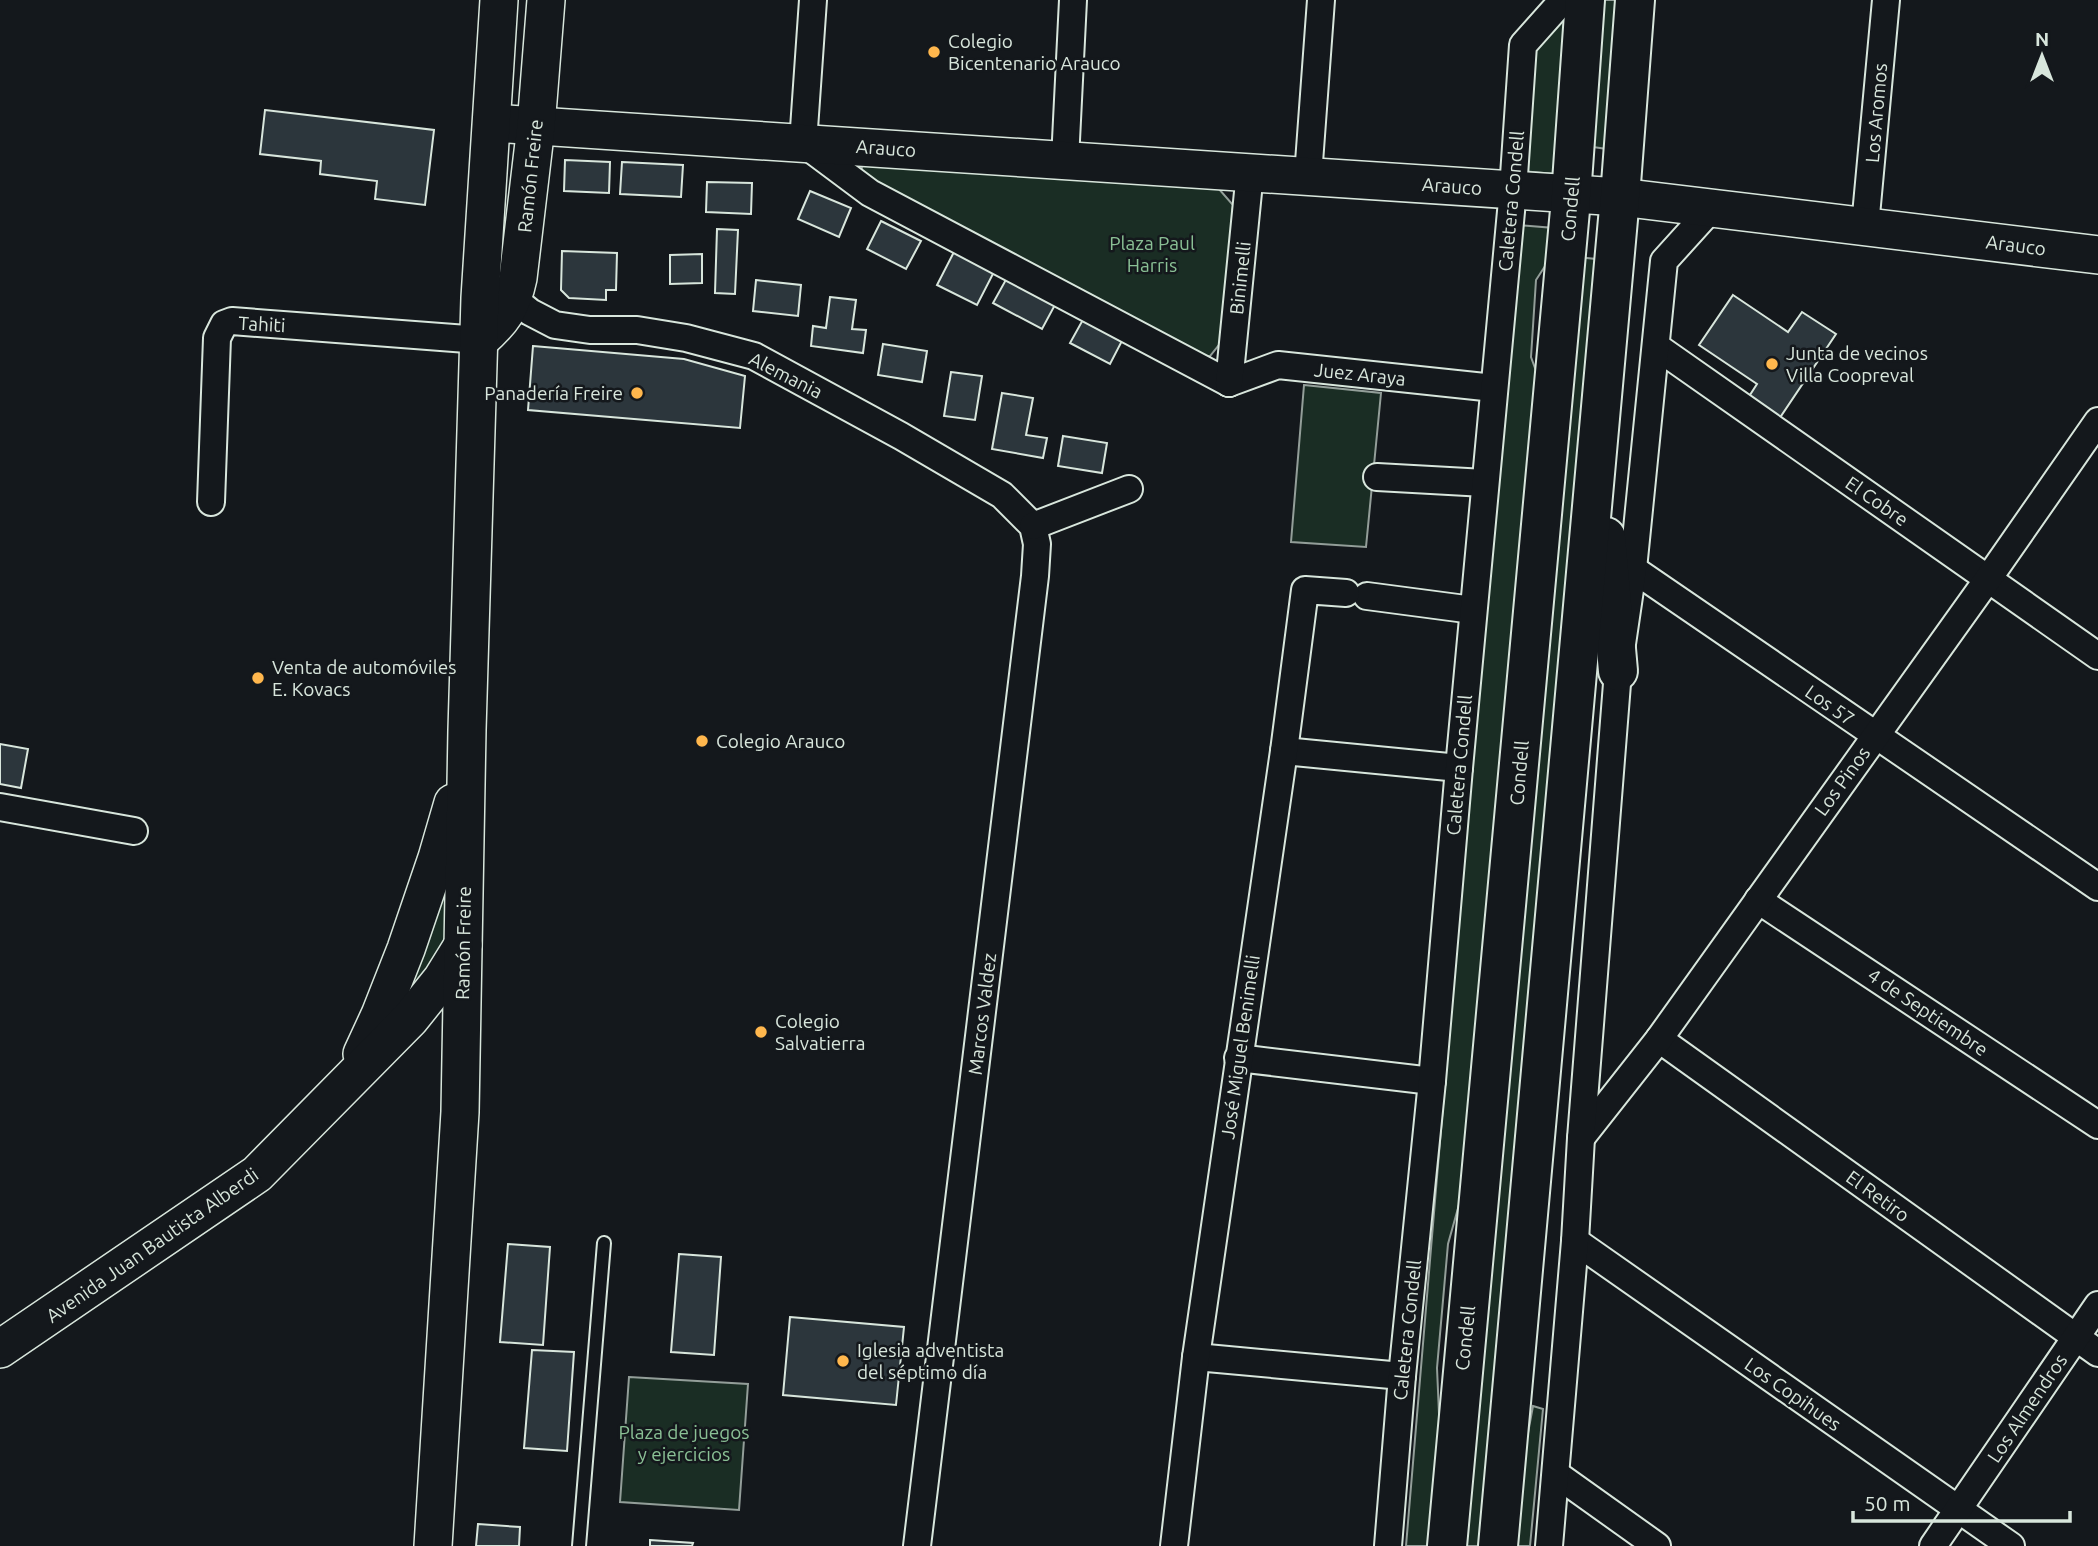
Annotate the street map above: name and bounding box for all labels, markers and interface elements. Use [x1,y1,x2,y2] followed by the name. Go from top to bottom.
[2007,21,2077,91] north arrow
[2035,28,2049,50] text: N
[948,30,1121,74] place label: Colegio Bicentenario Arauco
[926,44,942,60] marker: Colegio Bicentenario Arauco
[1861,62,1891,164] street label: Los Aromos
[513,118,547,234] street label: Ramón Freire
[1494,130,1528,272] street label: Caletera Condell
[855,135,917,161] street label: Arauco
[1421,173,1483,199] street label: Arauco
[1556,176,1584,242] street label: Condell
[1985,230,2047,260] street label: Arauco
[1109,232,1195,276] park label: Plaza Paul Harris
[1225,240,1255,316] street label: Binimelli
[238,312,286,336] street label: Tahiti
[1786,342,1928,386] place label: Junta de vecinos Villa Coopreval
[746,347,826,403] street label: Alemania
[1764,356,1780,372] marker: Junta de vecinos Villa Coopreval
[1313,358,1407,390] street label: Juez Araya
[484,382,623,404] place label: Panadería Freire
[629,385,645,401] marker: Panadería Freire
[1841,471,1913,531] street label: El Cobre
[272,656,456,700] place label: Venta de automóviles E. Kovacs
[250,670,266,686] marker: Venta de automóviles E. Kovacs
[1801,680,1859,730] street label: Los 57
[1442,694,1476,836] street label: Caletera Condell
[716,730,845,752] place label: Colegio Arauco
[694,733,710,749] marker: Colegio Arauco
[1505,740,1533,806] street label: Condell
[1810,742,1874,820] street label: Los Pinos
[451,886,475,1000] street label: Ramón Freire
[964,951,1000,1076] street label: Marcos Valdez
[1216,953,1264,1141] street label: José Miguel Benimelli
[1864,964,1992,1060] street label: 4 de Septiembre
[775,1010,865,1054] place label: Colegio Salvatierra
[753,1024,769,1040] marker: Colegio Salvatierra
[42,1163,262,1327] street label: Avenida Juan Bautista Alberdi
[1842,1166,1914,1226] street label: El Retiro
[1389,1259,1425,1401] street label: Caletera Condell
[1451,1304,1479,1372] street label: Condell
[857,1339,1004,1383] place label: Iglesia adventista del séptimo día
[1983,1350,2071,1466] street label: Los Almendros
[835,1353,851,1369] marker: Iglesia adventista del séptimo día
[1741,1353,1845,1435] street label: Los Copihues
[618,1421,750,1465] park label: Plaza de juegos y ejercicios
[1853,1480,2070,1524] scale bar
[1864,1491,1911,1515] text: 50 m

